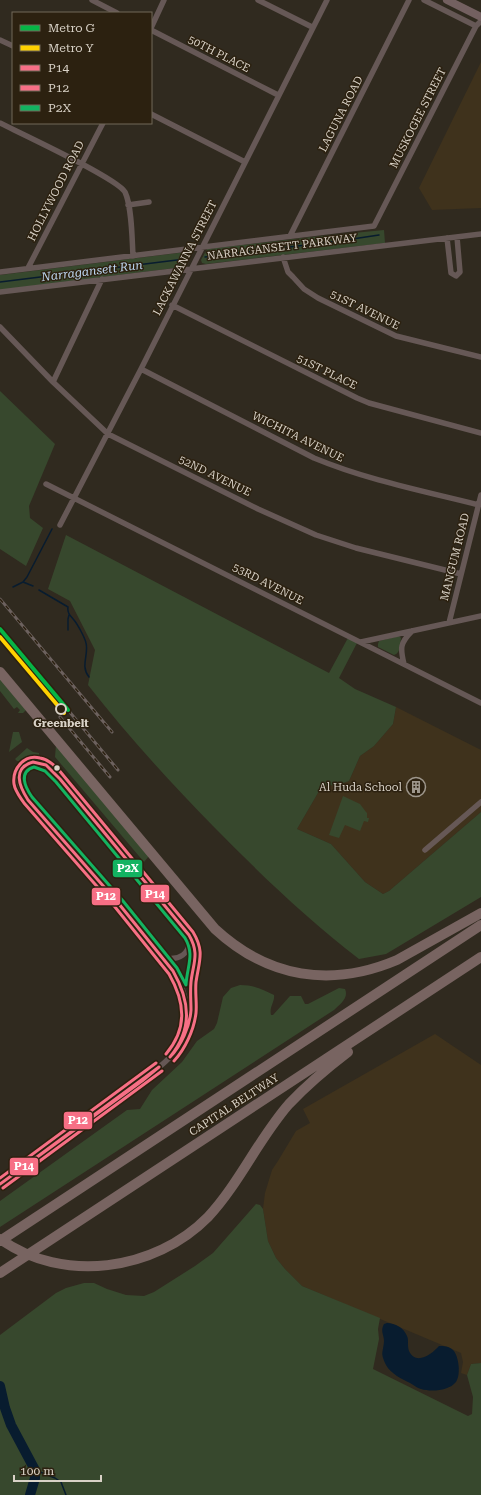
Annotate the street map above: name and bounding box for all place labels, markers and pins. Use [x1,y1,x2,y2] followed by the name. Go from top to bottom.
[55,703,67,715] marker: Greenbelt
[33,717,89,730] place label: Greenbelt
[52,763,62,773] unlabelled marker
[405,776,427,798] building icon: Al Huda School
[319,781,403,794] place label: Al Huda School

